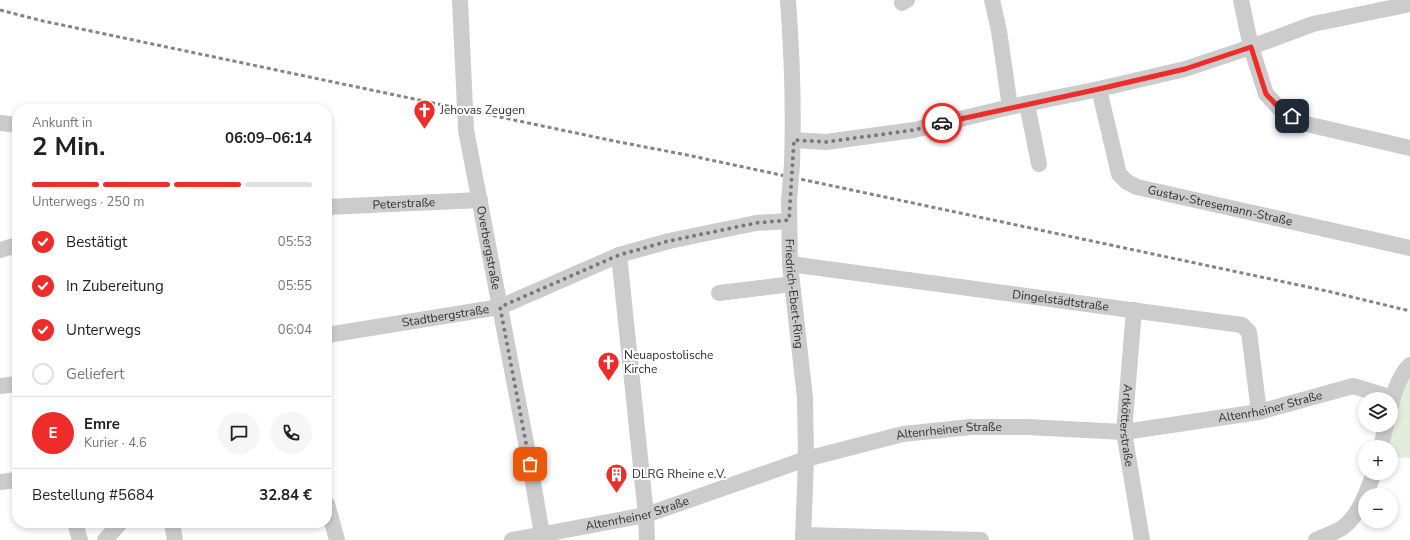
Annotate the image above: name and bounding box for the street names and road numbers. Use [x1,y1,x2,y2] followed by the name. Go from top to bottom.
[1146,182,1294,230] street label: Gustav-Stresemann-Straße
[372,194,436,213] street label: Peterstraße
[473,204,504,291] street label: Overbergstraße
[782,239,807,350] street label: Friedrich-Ebert-Ring
[1011,286,1110,315] street label: Dingelstädtstraße
[401,301,490,331] street label: Stadtbergstraße
[1116,383,1138,468] street label: Artkötterstraße
[1217,387,1324,426] street label: Altenrheiner Straße
[894,419,1002,444] street label: Altenrheiner Straße
[584,493,691,534] street label: Altenrheiner Straße

